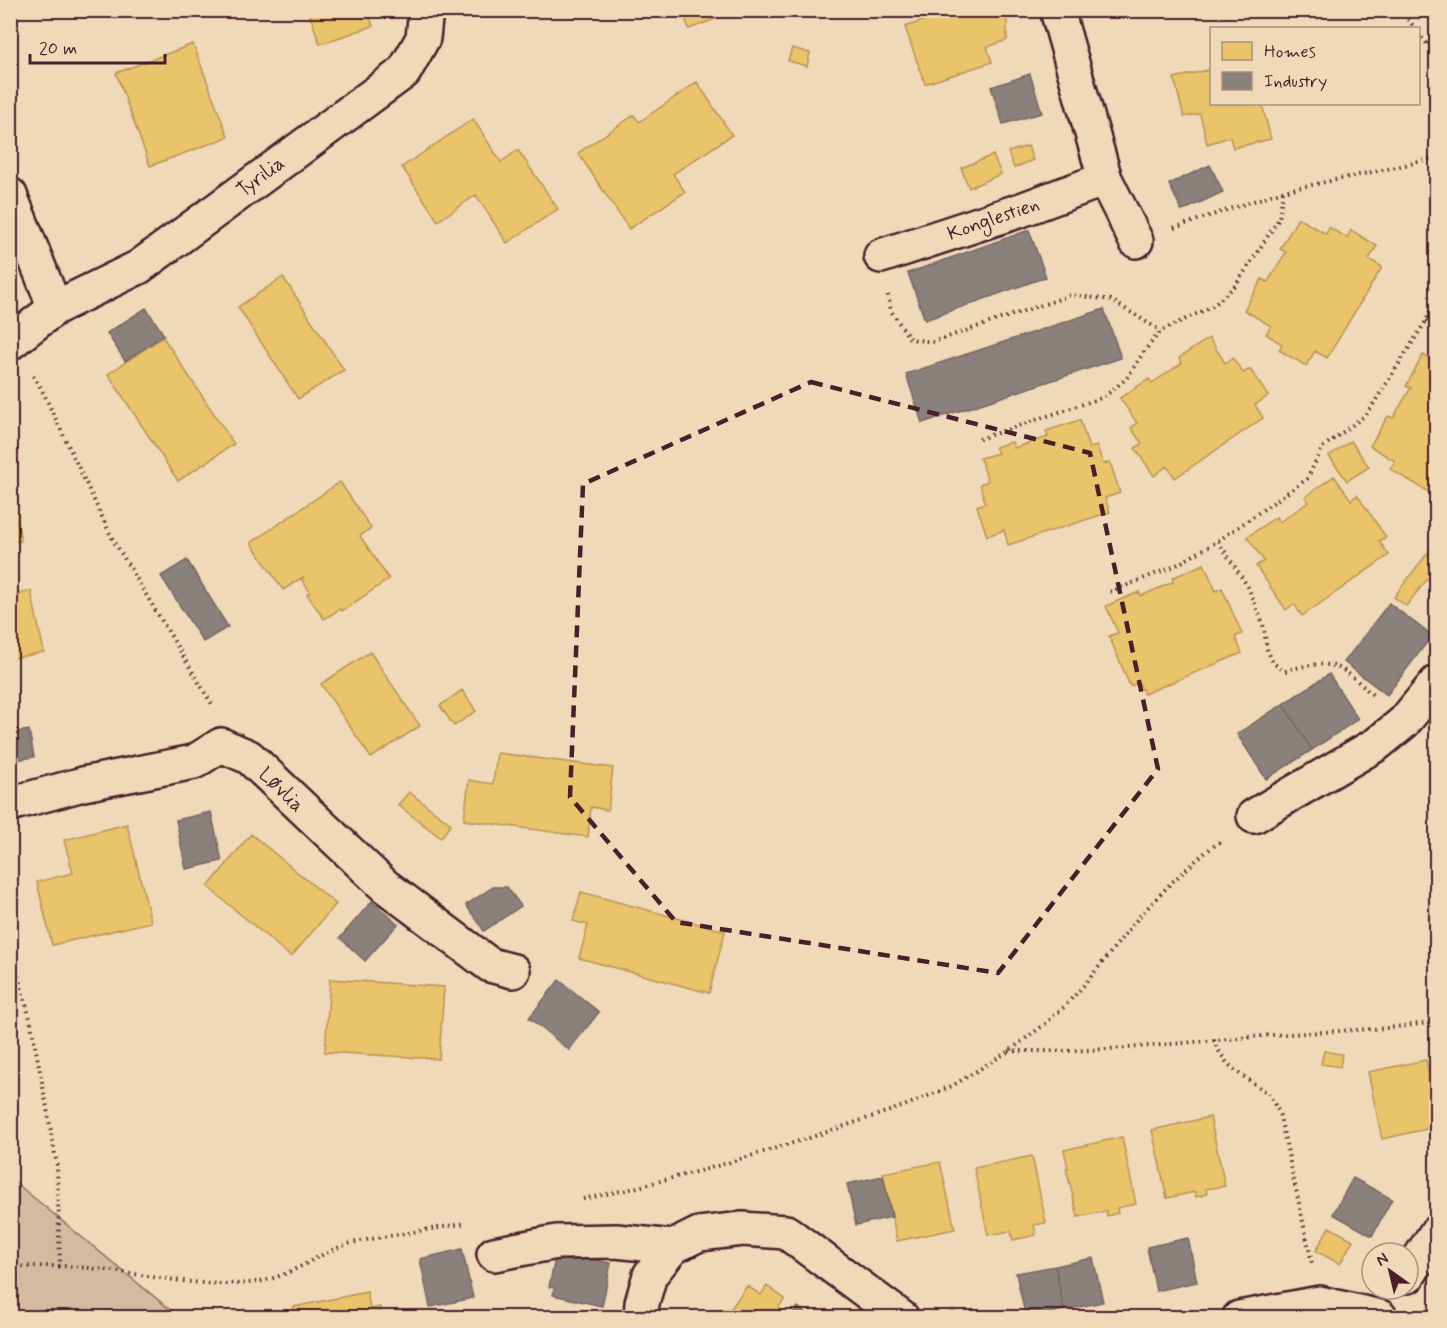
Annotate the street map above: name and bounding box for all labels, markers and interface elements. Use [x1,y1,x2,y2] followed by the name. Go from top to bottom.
[30,27,165,65] scale bar
[1210,27,1420,105] legend
[39,37,77,61] text: 20 m
[1264,40,1316,64] text: Homes
[1264,70,1327,94] text: Industry
[231,150,291,204] street label: Tyrilia
[944,191,1043,249] street label: Konglestien
[252,762,310,819] street label: Løvlia
[1360,1241,1420,1301] north arrow
[1372,1248,1393,1271] text: N

